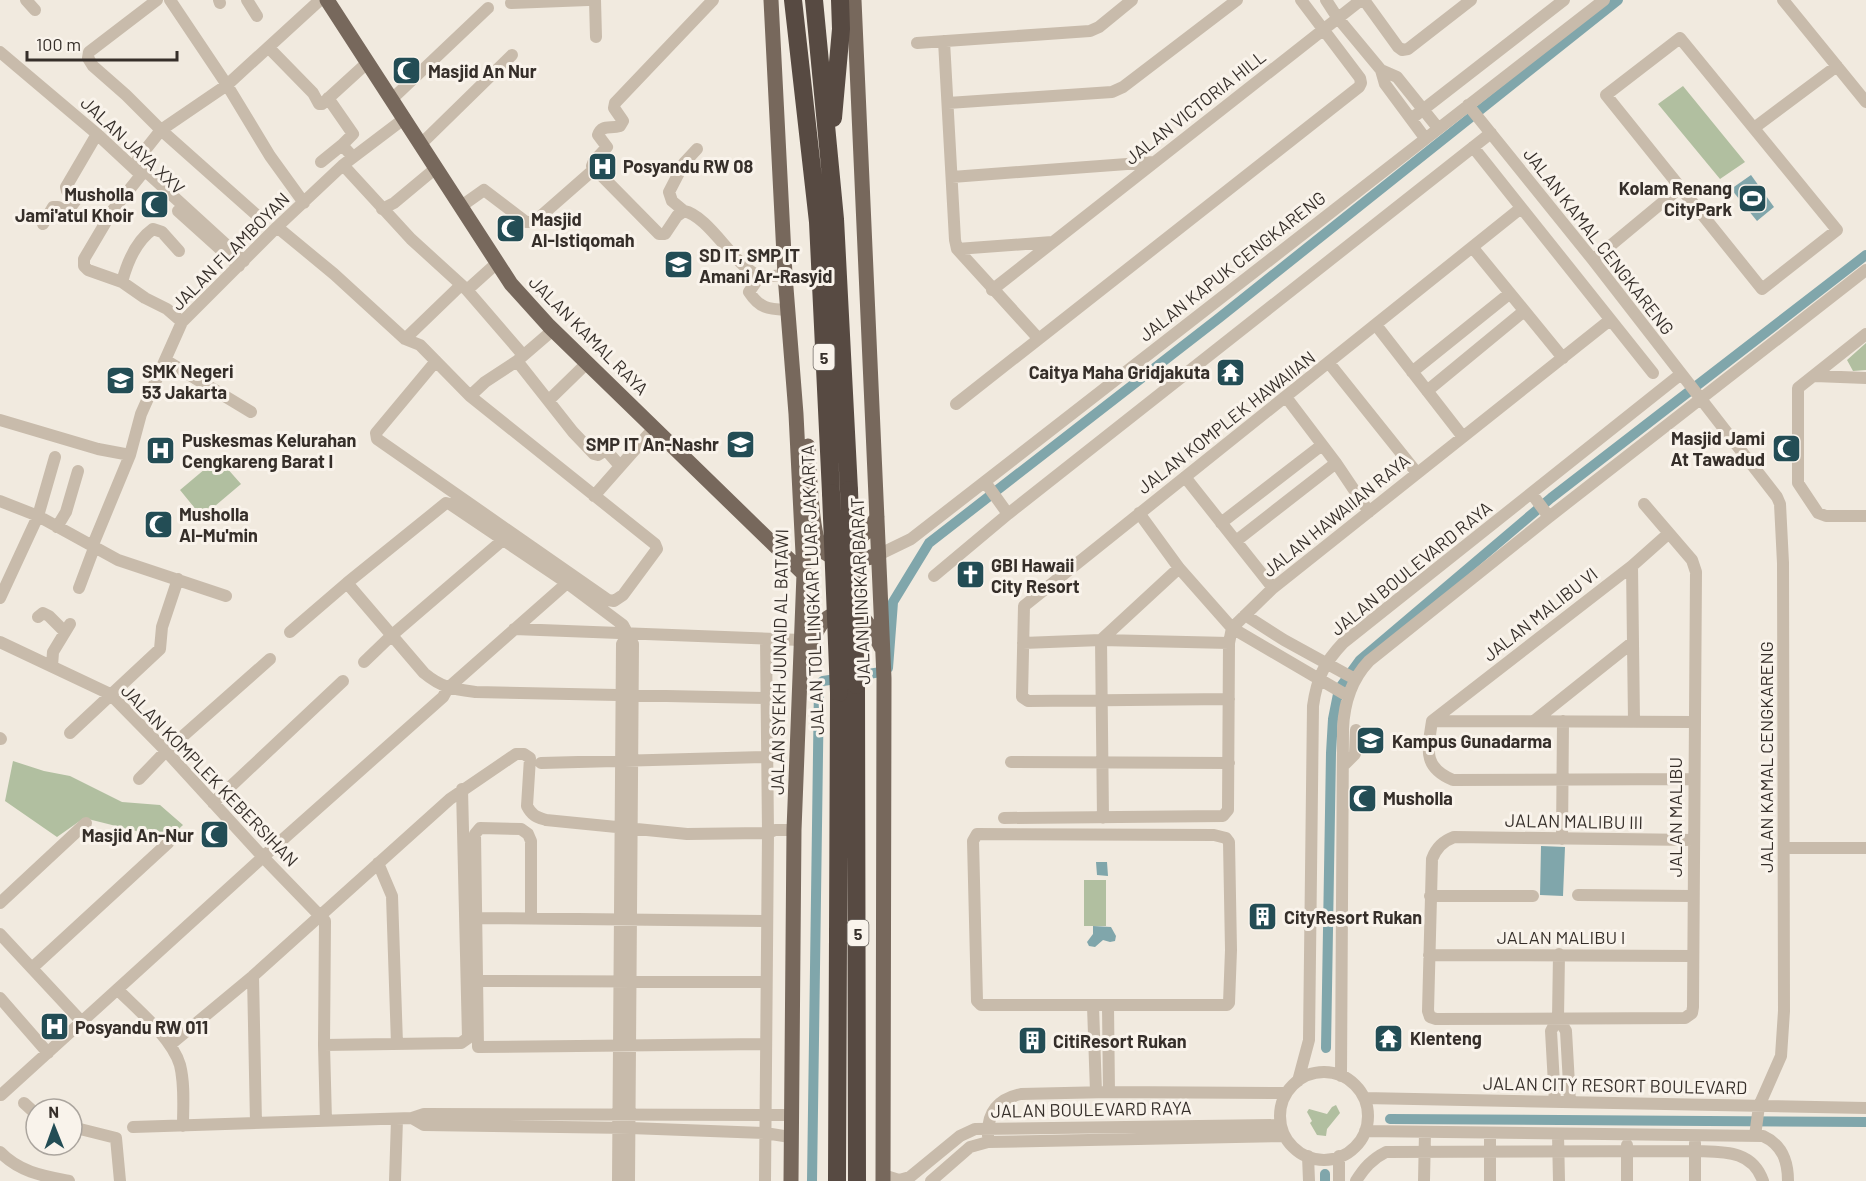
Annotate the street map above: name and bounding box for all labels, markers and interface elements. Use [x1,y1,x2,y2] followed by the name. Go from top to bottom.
[27,24,177,62] scale bar
[36,33,81,55] text: 100 m
[1120,45,1270,169] street label: JALAN VICTORIA HILL
[391,55,423,87] mosque icon: Masjid An Nur
[428,60,537,82] place label: Masjid An Nur
[77,91,190,199] street label: JALAN JAYA XXV
[1519,143,1679,339] street label: JALAN KAMAL CENGKARENG
[586,150,618,182] hospital icon: Posyandu RW 08
[623,155,753,177] place label: Posyandu RW 08
[1619,177,1732,220] place label: Kolam Renang CityPark
[1737,182,1769,214] sports icon: Kolam Renang CityPark
[15,183,134,226] place label: Musholla Jami'atul Khoir
[1134,186,1330,346] street label: JALAN KAPUK CENGKARENG
[166,187,294,315] street label: JALAN FLAMBOYAN
[139,188,171,220] mosque icon: Musholla Jami'atul Khoir
[531,208,635,251] place label: Masjid Al-Istiqomah
[494,213,526,245] mosque icon: Masjid Al-Istiqomah
[699,244,833,287] place label: SD IT, SMP IT Amani Ar-Rasyid
[662,249,694,281] school or university icon: SD IT, SMP IT Amani Ar-Rasyid
[525,271,653,399] street label: JALAN KAMAL RAYA
[814,344,834,370] road number: 5
[1133,346,1319,498] street label: JALAN KOMPLEK HAWAIIAN
[1215,356,1247,388] temple icon: Caitya Maha Gridjakuta
[142,360,234,403] place label: SMK Negeri 53 Jakarta
[1029,361,1210,383] place label: Caitya Maha Gridjakuta
[105,365,137,397] school or university icon: SMK Negeri 53 Jakarta
[1671,427,1765,470] place label: Masjid Jami At Tawadud
[724,428,756,460] school or university icon: SMP IT An-Nashr
[182,429,356,472] place label: Puskesmas Kelurahan Cengkareng Barat I
[1770,432,1802,464] mosque icon: Masjid Jami At Tawadud
[586,433,719,455] place label: SMP IT An-Nashr
[145,434,177,466] hospital icon: Puskesmas Kelurahan Cengkareng Barat I
[796,444,828,735] street label: JALAN TOL LINGKAR LUAR JAKARTA
[1258,449,1414,581] street label: JALAN HAWAIIAN RAYA
[1326,496,1496,640] street label: JALAN BOULEVARD RAYA
[846,497,874,685] street label: JALAN LINGKAR BARAT
[179,503,258,546] place label: Musholla Al-Mu'min
[142,508,174,540] mosque icon: Musholla Al-Mu'min
[766,529,792,795] street label: JALAN SYEKH JUNAID AL BATAWI
[991,554,1080,597] place label: GBI Hawaii City Resort
[954,559,986,591] church icon: GBI Hawaii City Resort
[1478,562,1602,666] street label: JALAN MALIBU VI
[1755,641,1777,873] street label: JALAN KAMAL CENGKARENG
[117,679,303,871] street label: JALAN KOMPLEK KEBERSIHAN
[1355,725,1387,757] school or university icon: Kampus Gunadarma
[1392,730,1552,752] place label: Kampus Gunadarma
[1664,757,1686,877] street label: JALAN MALIBU
[1346,782,1378,814] mosque icon: Musholla
[1383,787,1453,809] place label: Musholla
[1505,809,1643,833] street label: JALAN MALIBU III
[199,819,231,851] mosque icon: Masjid An-Nur
[82,824,194,846] place label: Masjid An-Nur
[1247,901,1279,933] building icon: CityResort Rukan
[1284,906,1422,928] place label: CityResort Rukan
[848,920,868,946] road number: 5
[1497,926,1625,948] street label: JALAN MALIBU I
[38,1011,70,1043] hospital icon: Posyandu RW 011
[75,1016,208,1038] place label: Posyandu RW 011
[1373,1022,1405,1054] temple icon: Klenteng
[1016,1025,1048,1057] building icon: CitiResort Rukan
[1410,1027,1482,1049] place label: Klenteng
[1053,1030,1187,1052] place label: CitiResort Rukan
[1483,1072,1747,1098] street label: JALAN CITY RESORT BOULEVARD
[990,1096,1192,1122] street label: JALAN BOULEVARD RAYA
[24,1097,84,1157] north arrow
[48,1102,59,1121] text: N

